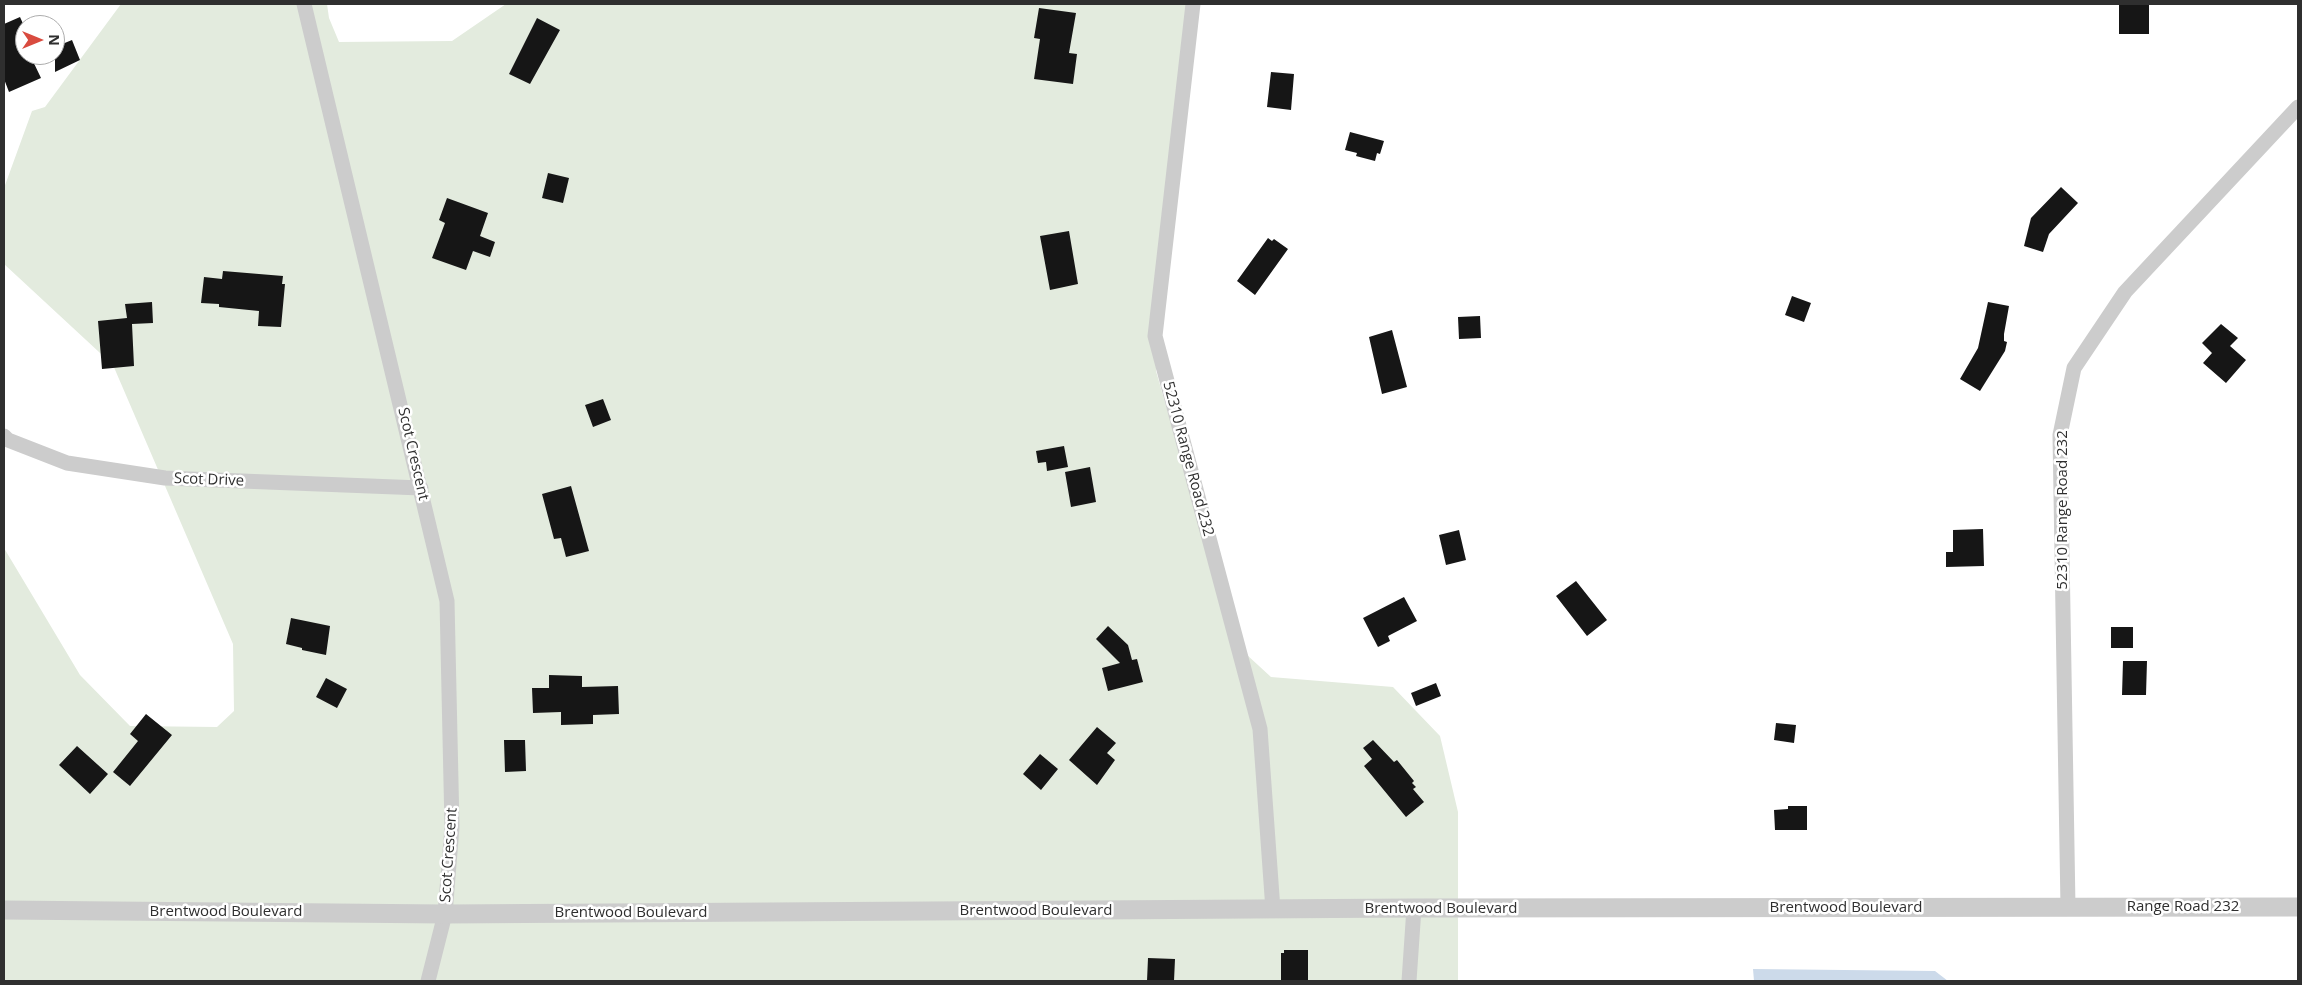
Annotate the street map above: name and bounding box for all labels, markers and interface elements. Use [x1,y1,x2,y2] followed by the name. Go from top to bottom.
[15,15,65,65] north arrow
[45,34,64,46] text: N
[1159,380,1217,538] street label: 52310 Range Road 232
[394,406,432,502] street label: Scot Crescent
[2054,430,2072,590] street label: 52310 Range Road 232
[174,470,244,490] street label: Scot Drive
[437,807,461,903] street label: Scot Crescent
[2127,898,2239,916] street label: Range Road 232
[1770,899,1922,917] street label: Brentwood Boulevard
[1365,900,1517,918] street label: Brentwood Boulevard
[960,902,1112,920] street label: Brentwood Boulevard
[150,903,302,921] street label: Brentwood Boulevard
[555,904,707,922] street label: Brentwood Boulevard

